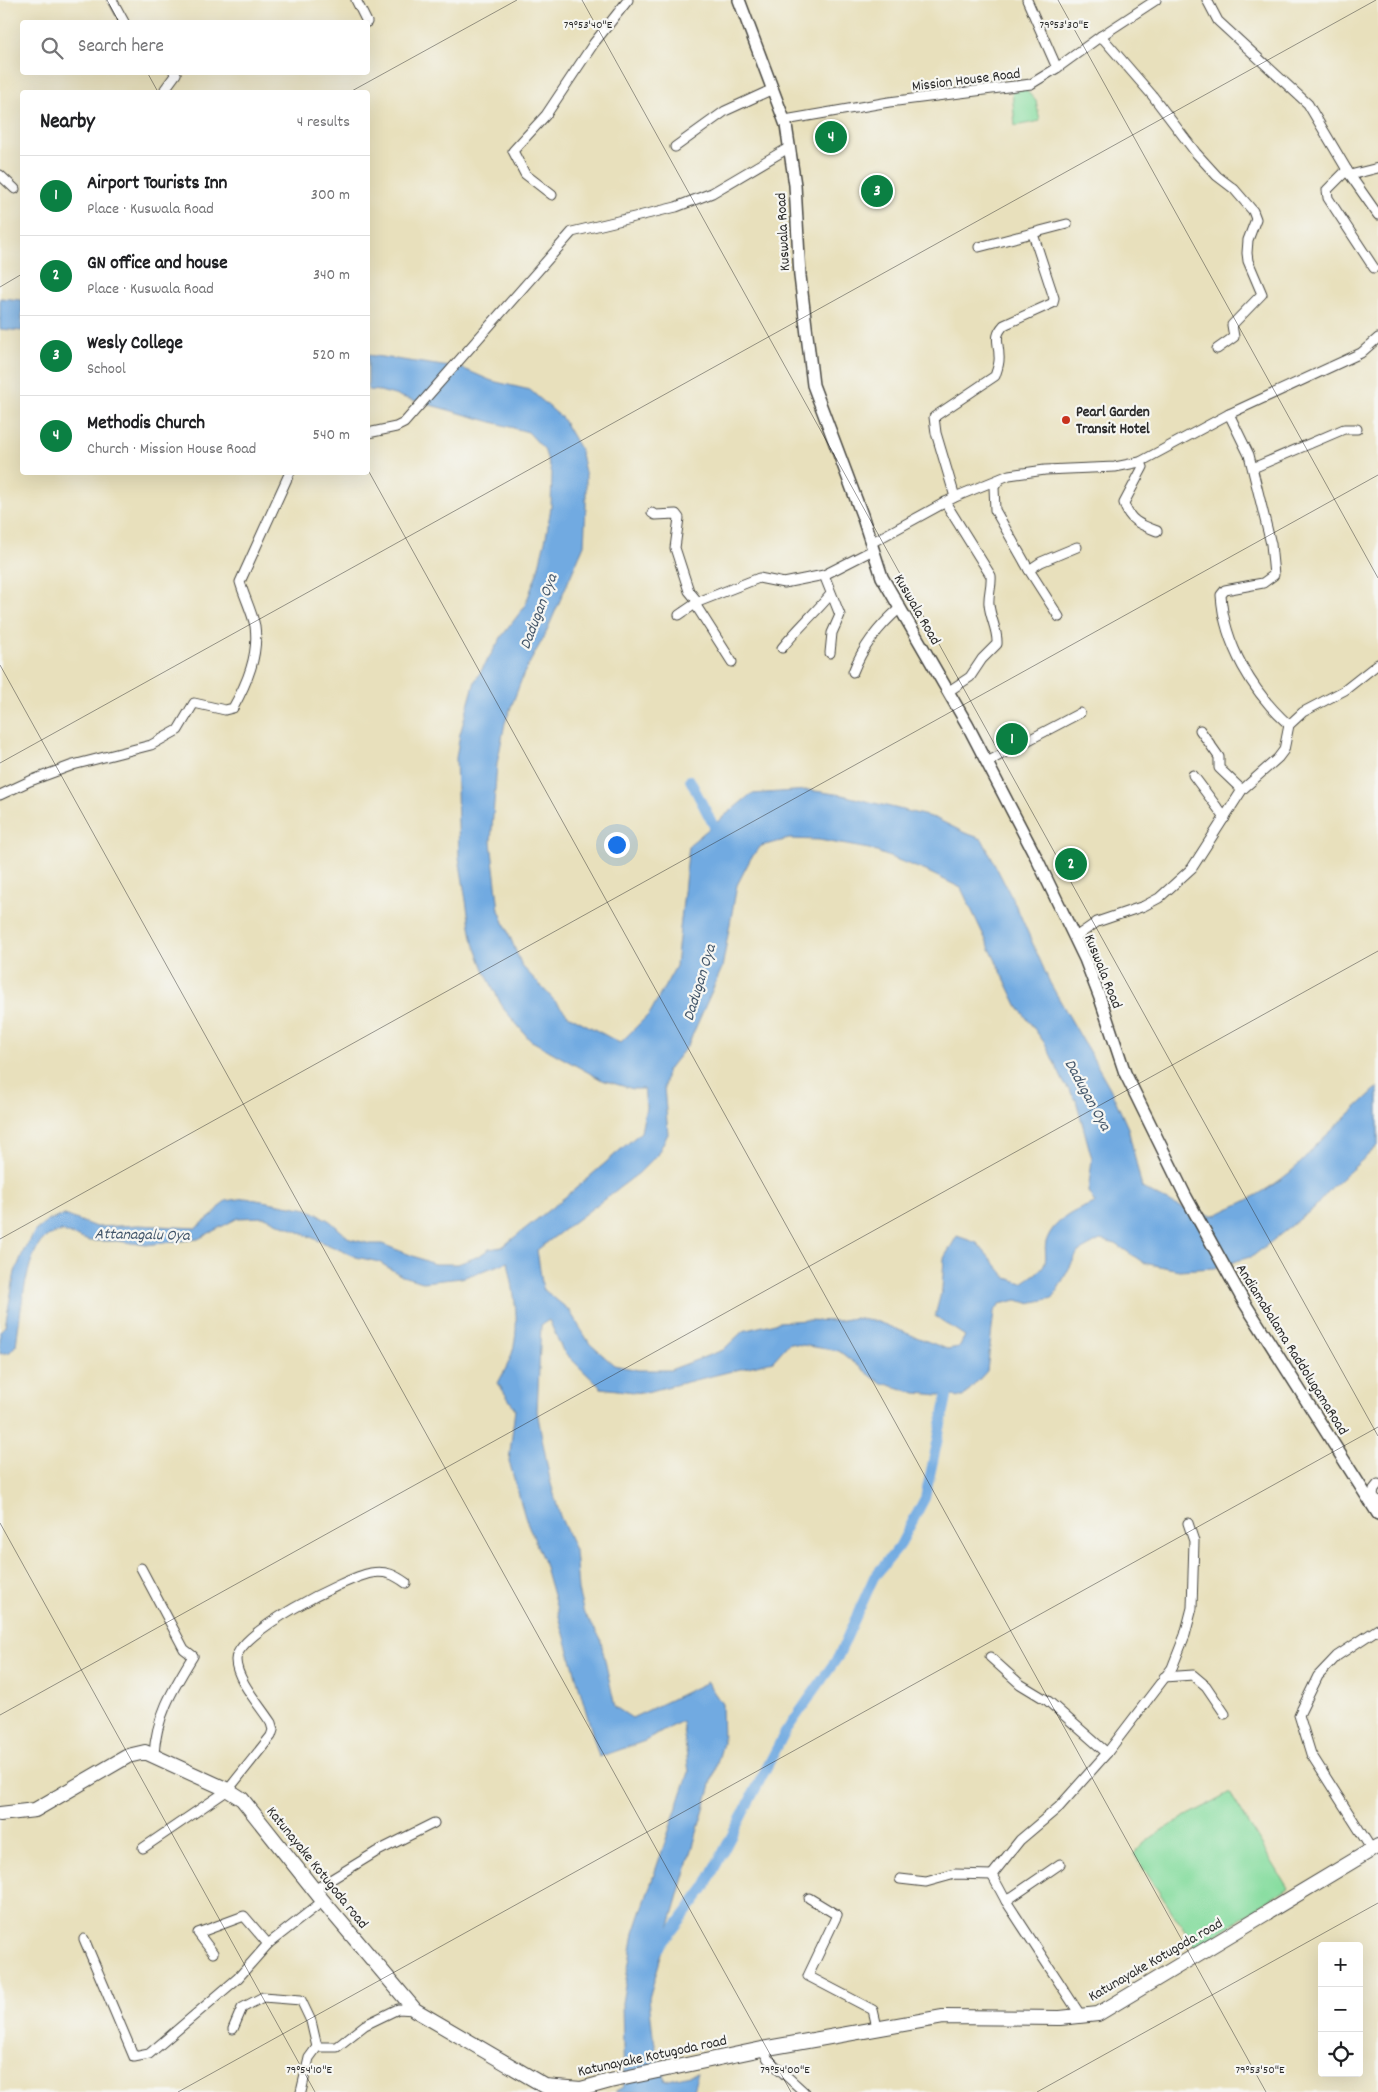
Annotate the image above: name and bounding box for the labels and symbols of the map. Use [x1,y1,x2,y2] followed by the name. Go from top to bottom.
[564,17,613,34] text: 79°53'40"E
[1040,17,1089,34] text: 79°53'30"E
[911,63,1022,99] street label: Mission House Road
[815,118,847,156] pin: 4
[861,172,893,210] pin: 3
[771,192,797,272] street label: Kuswala Road
[1076,402,1150,441] place label: Pearl Garden Transit Hotel
[1060,414,1072,426] marker: Pearl Garden Transit Hotel
[514,570,565,653] water label: Dadugan Oya
[887,571,945,649] street label: Kuswala Road
[996,720,1028,758] pin: 1
[604,832,630,858] your location
[1055,845,1087,883] pin: 2
[1077,931,1127,1012] street label: Kuswala Road
[678,940,723,1024] water label: Dadugan Oya
[1058,1055,1117,1137] water label: Dadugan Oya
[94,1223,191,1248] water label: Attanagalu Oya
[1229,1260,1353,1440] street label: Andiamabalama RaddolugamaRoad
[260,1802,373,1934] street label: Katunayake Kotugoda road
[1085,1913,1227,2008] street label: Katunayake Kotugoda road
[576,2030,729,2084] street label: Katunayake Kotugoda road
[286,2062,332,2079] text: 79°54'10"E
[760,2062,810,2079] text: 79°54'00"E
[1235,2062,1285,2079] text: 79°53'50"E

